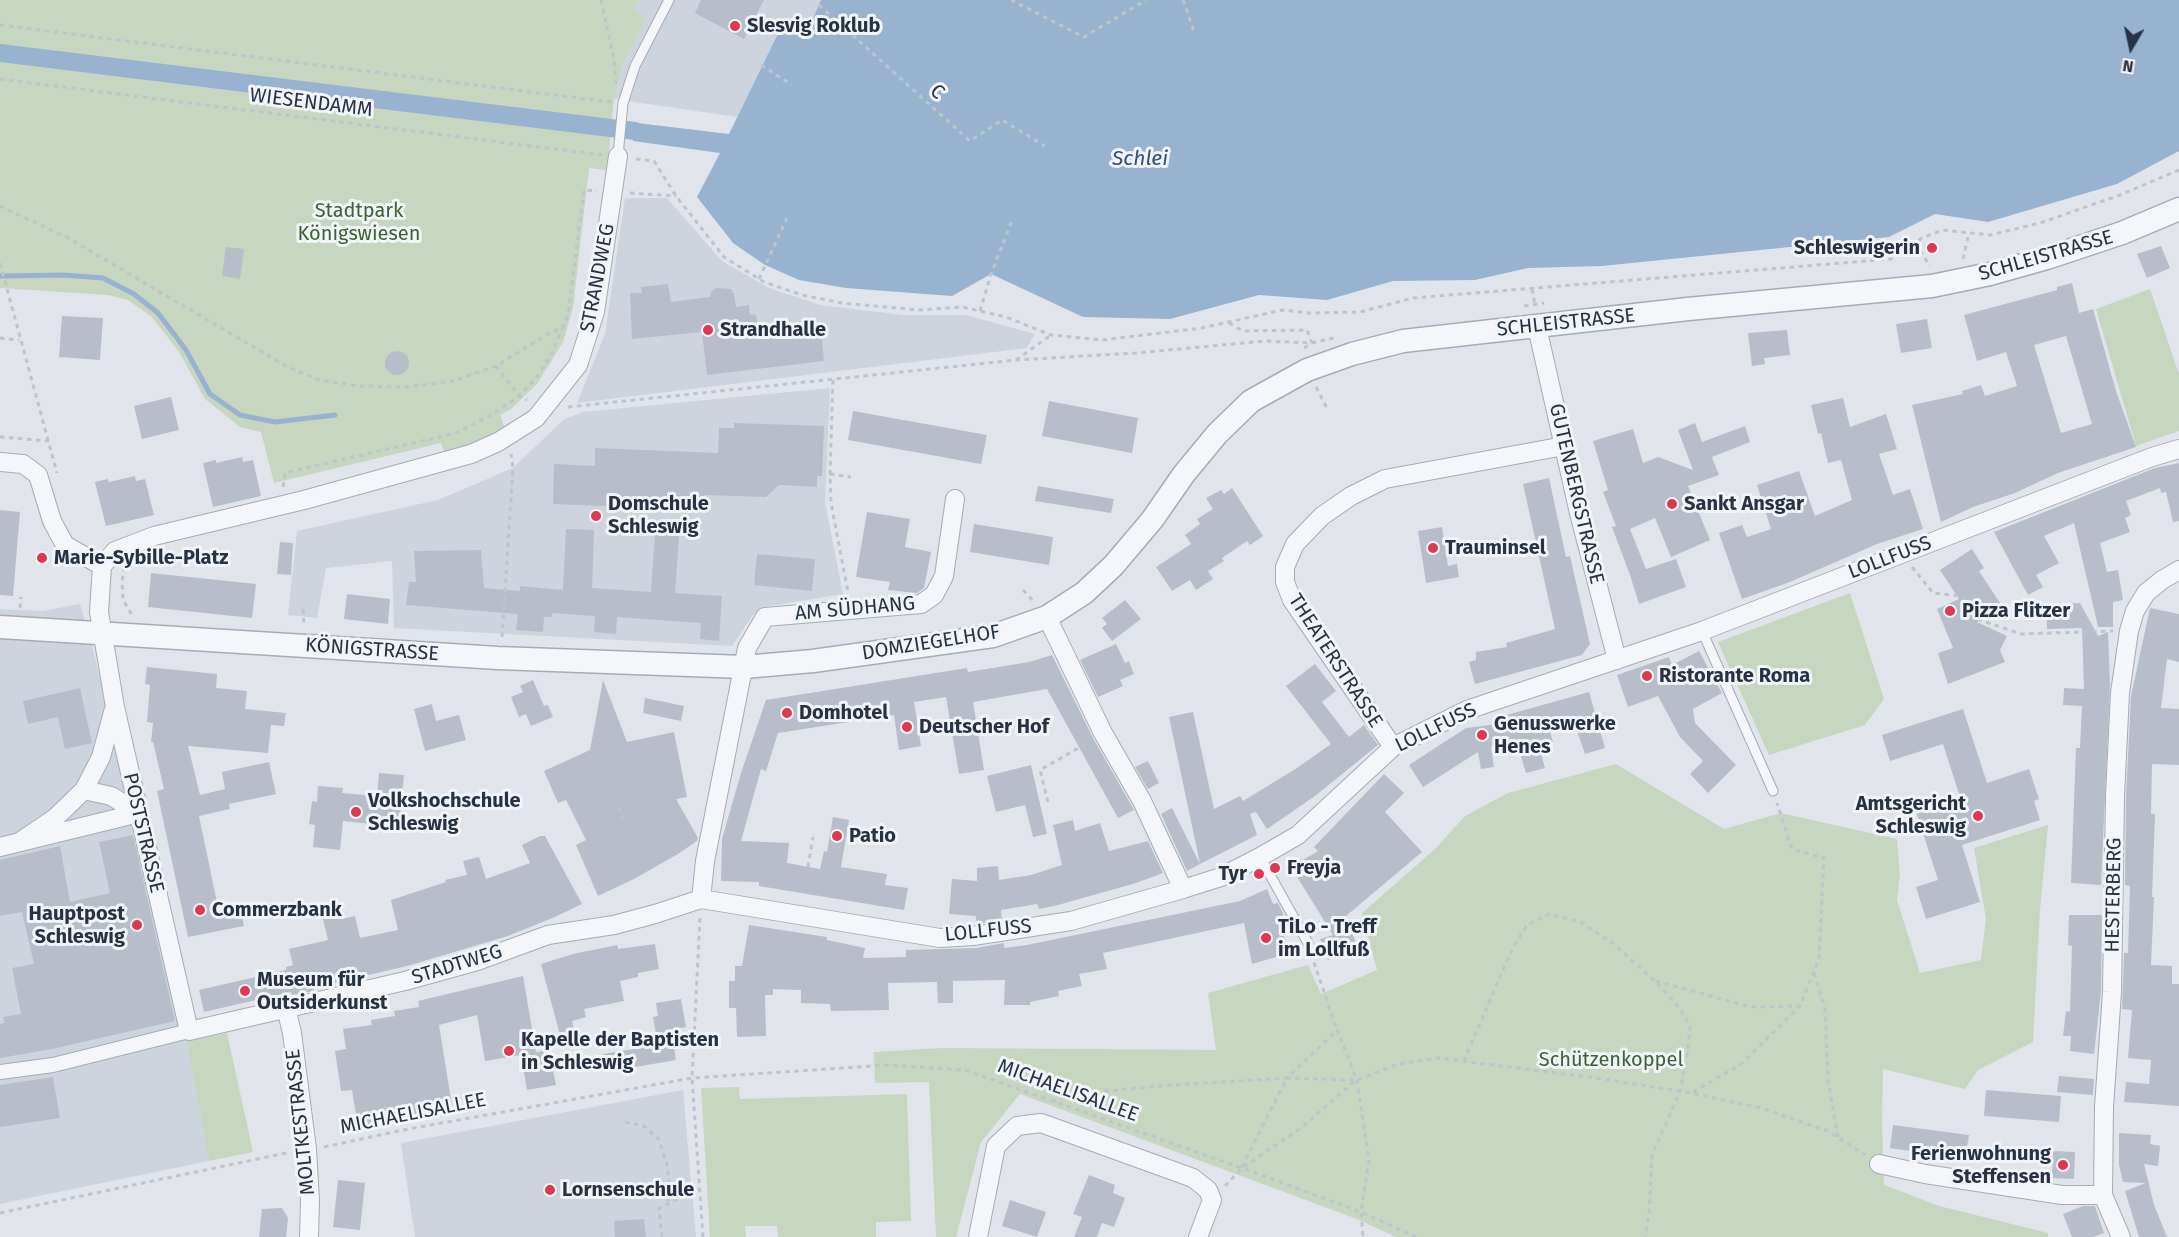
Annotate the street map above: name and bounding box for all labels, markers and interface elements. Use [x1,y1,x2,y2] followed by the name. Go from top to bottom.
[747,14,880,38] place label: Slesvig Roklub
[2101,18,2161,78] north arrow
[728,19,742,33] marker: Slesvig Roklub
[2121,56,2135,76] text: N
[925,79,949,105] street label: C
[248,84,374,122] street label: WIESENDAMM
[1112,146,1168,172] water label: Schlei
[298,199,420,246] park label: Stadtpark Königswiesen
[576,221,620,335] street label: STRANDWEG
[1976,225,2116,287] street label: SCHLEISTRASSE
[1794,236,1920,260] place label: Schleswigerin
[1925,241,1939,255] marker: Schleswigerin
[1496,304,1636,342] street label: SCHLEISTRASSE
[720,318,826,342] place label: Strandhalle
[701,323,715,337] marker: Strandhalle
[1544,401,1608,587] street label: GUTENBERGSTRASSE
[608,492,709,539] place label: Domschule Schleswig
[1684,492,1804,516] place label: Sankt Ansgar
[1665,497,1679,511] marker: Sankt Ansgar
[589,509,603,523] marker: Domschule Schleswig
[1845,531,1935,585] street label: LOLLFUSS
[1445,536,1546,560] place label: Trauminsel
[1426,541,1440,555] marker: Trauminsel
[54,546,228,570] place label: Marie-Sybille-Platz
[35,551,49,565] marker: Marie-Sybille-Platz
[1283,590,1387,732] street label: THEATERSTRASSE
[794,592,916,626] street label: AM SÜDHANG
[1962,599,2070,623] place label: Pizza Flitzer
[1943,604,1957,618] marker: Pizza Flitzer
[860,620,1002,666] street label: DOMZIEGELHOF
[304,633,440,667] street label: KÖNIGSTRASSE
[1659,664,1810,688] place label: Ristorante Roma
[1640,669,1654,683] marker: Ristorante Roma
[1392,698,1480,758] street label: LOLLFUSS
[799,701,888,725] place label: Domhotel
[780,706,794,720] marker: Domhotel
[1494,712,1616,759] place label: Genusswerke Henes
[919,715,1049,739] place label: Deutscher Hof
[900,720,914,734] marker: Deutscher Hof
[1475,728,1489,742] marker: Genusswerke Henes
[118,771,168,895] street label: POSTSTRASSE
[368,789,521,836] place label: Volkshochschule Schleswig
[1856,792,1966,839] place label: Amtsgericht Schleswig
[349,805,363,819] marker: Volkshochschule Schleswig
[1971,809,1985,823] marker: Amtsgericht Schleswig
[849,824,896,848] place label: Patio
[830,829,844,843] marker: Patio
[2101,837,2127,953] street label: HESTERBERG
[1287,856,1341,880] place label: Freyja
[1268,861,1282,875] marker: Freyja
[1219,862,1247,886] place label: Tyr
[1252,867,1266,881] marker: Tyr
[212,898,342,922] place label: Commerzbank
[29,902,125,949] place label: Hauptpost Schleswig
[193,903,207,917] marker: Commerzbank
[943,915,1033,947] street label: LOLLFUSS
[1278,915,1376,962] place label: TiLo - Treff im Lollfuß
[130,918,144,932] marker: Hauptpost Schleswig
[1259,931,1273,945] marker: TiLo - Treff im Lollfuß
[409,940,505,990] street label: STADTWEG
[257,968,388,1015] place label: Museum für Outsiderkunst
[238,984,252,998] marker: Museum für Outsiderkunst
[521,1028,719,1075] place label: Kapelle der Baptisten in Schleswig
[502,1044,516,1058] marker: Kapelle der Baptisten in Schleswig
[281,1048,321,1196] street label: MOLTKESTRASSE
[1539,1048,1683,1072] park label: Schützenkoppel
[994,1054,1142,1128] street label: MICHAELISALLEE
[338,1088,488,1140] street label: MICHAELISALLEE
[1911,1142,2051,1189] place label: Ferienwohnung Steffensen
[2056,1158,2070,1172] marker: Ferienwohnung Steffensen
[562,1178,694,1202] place label: Lornsenschule
[543,1183,557,1197] marker: Lornsenschule

